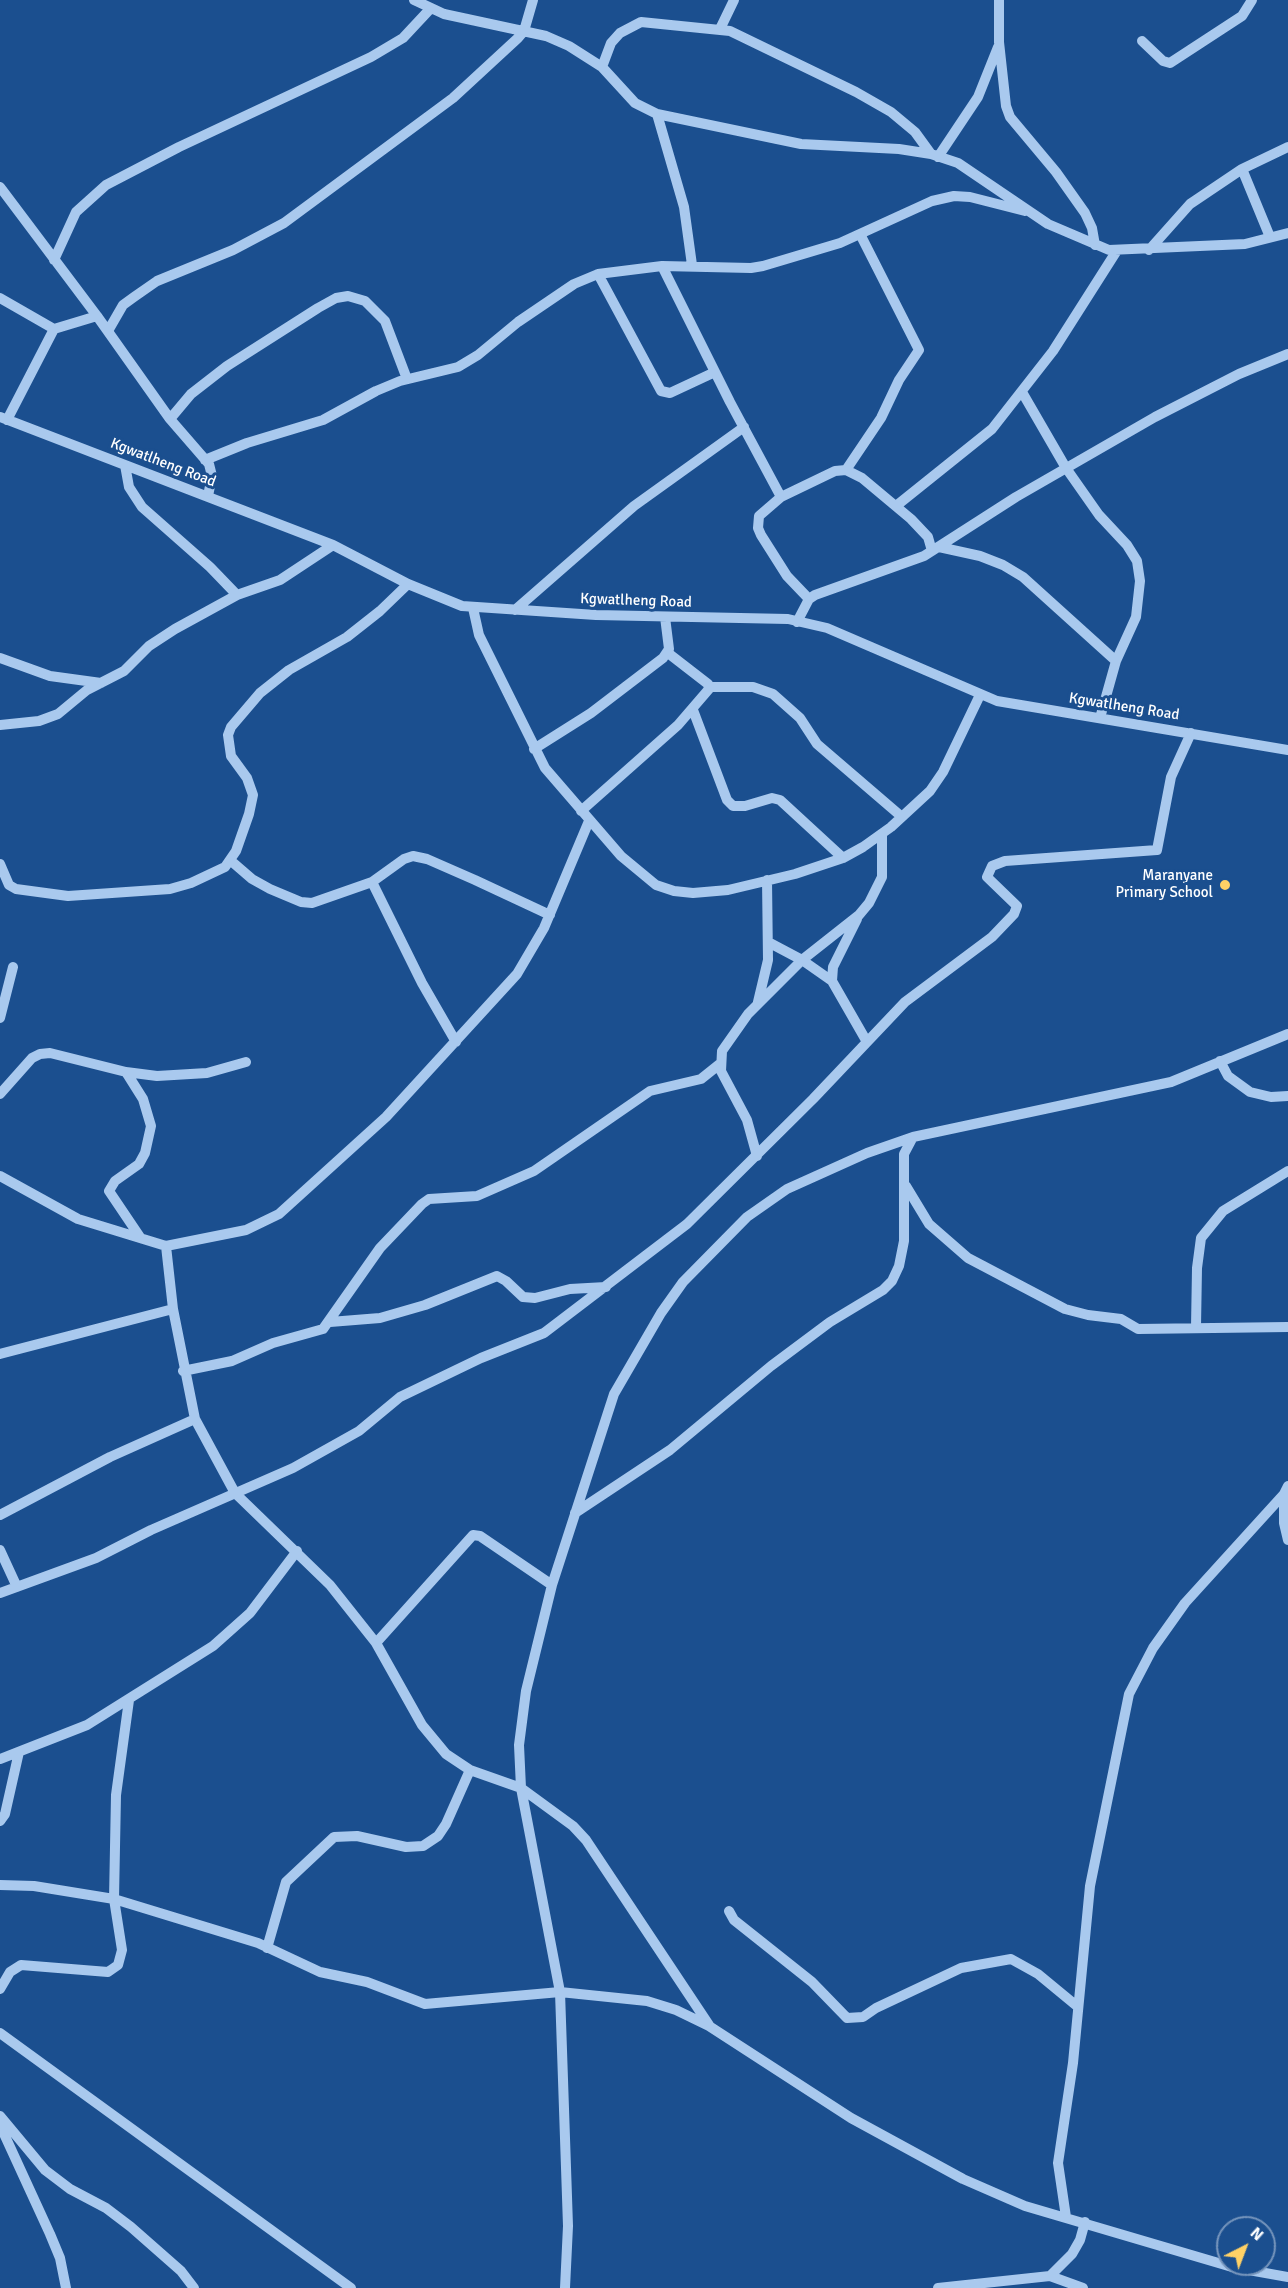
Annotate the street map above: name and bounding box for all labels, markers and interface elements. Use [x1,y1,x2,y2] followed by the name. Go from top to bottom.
[108,435,218,491] street label: Kgwatlheng Road
[580,590,692,612] street label: Kgwatlheng Road
[1067,689,1181,725] street label: Kgwatlheng Road
[1116,867,1213,902] place label: Maranyane Primary School
[1218,878,1232,892] marker: Maranyane Primary School
[1216,2216,1276,2276] north arrow
[1246,2223,1268,2245] text: N

